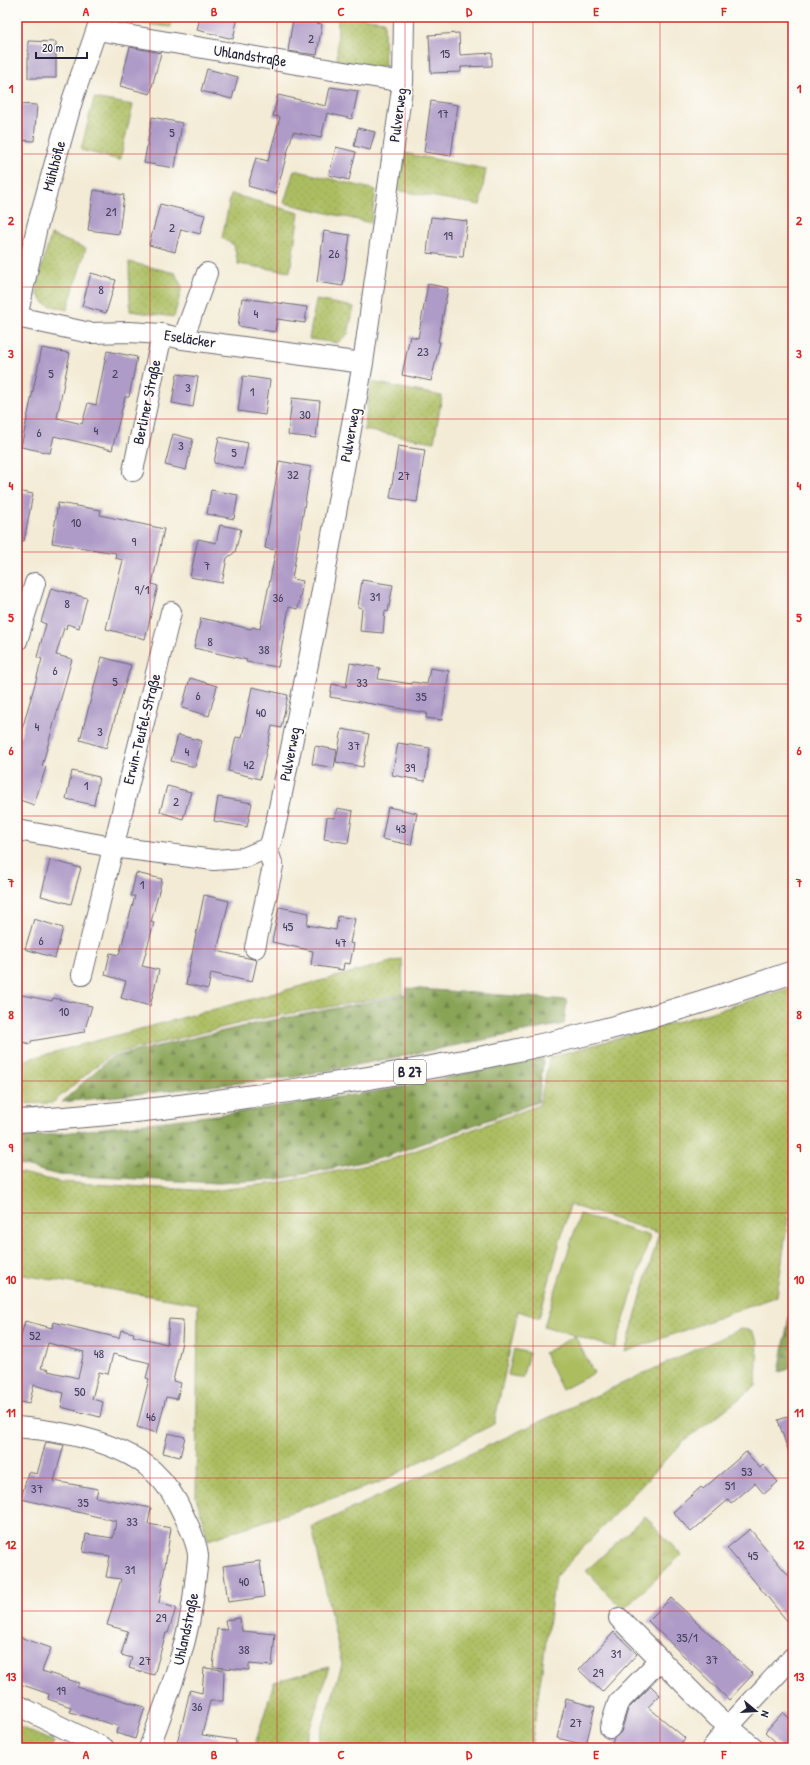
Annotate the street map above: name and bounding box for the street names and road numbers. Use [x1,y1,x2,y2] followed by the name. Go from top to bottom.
[212,39,288,72] street label: Uhlandstraße
[383,86,412,143] street label: Pulverweg
[37,138,70,193] street label: Mühlhöfle
[163,324,218,353] street label: Eseläcker
[127,357,166,446] street label: Berliner Straße
[334,406,365,464] street label: Pulverweg
[118,671,165,787] street label: Erwin-Teufel-Straße
[274,725,305,783] street label: Pulverweg
[394,1060,426,1084] road number: B 27
[168,1591,203,1667] street label: Uhlandstraße

